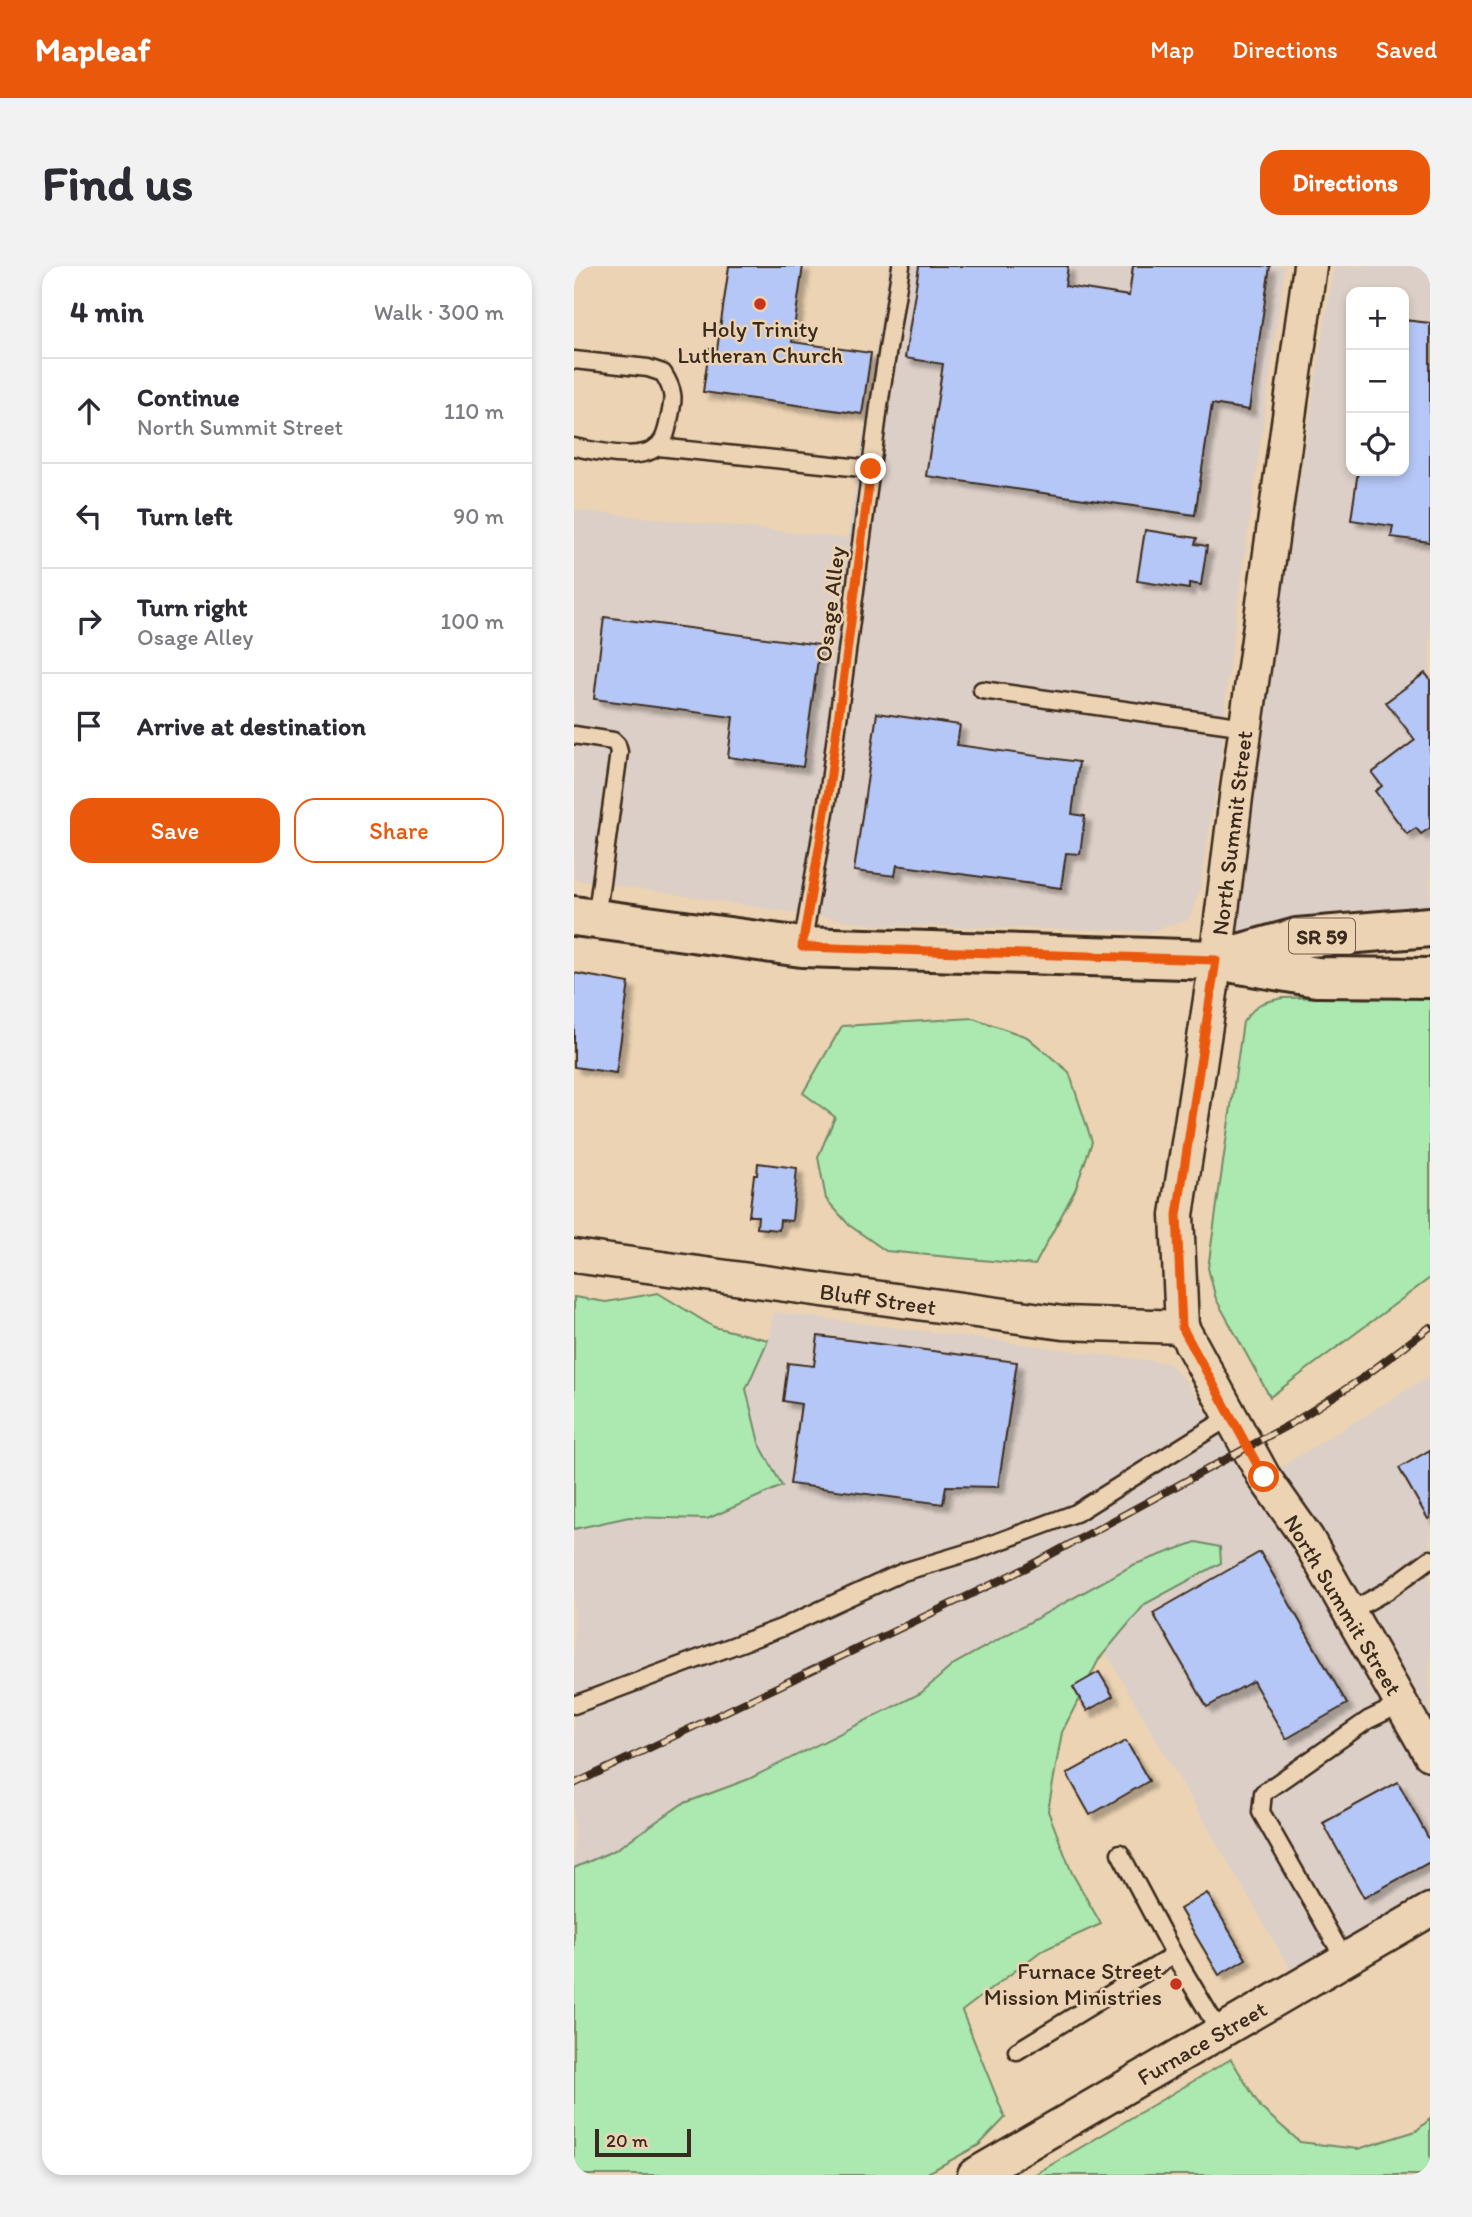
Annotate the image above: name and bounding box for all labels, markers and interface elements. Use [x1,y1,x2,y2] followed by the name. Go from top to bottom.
[35,30,150,69] text: Mapleaf
[1150,35,1194,64] text: Map
[1232,35,1338,64] text: Directions
[1376,35,1437,64] text: Saved
[1260,150,1430,215] button: Directions
[42,153,193,212] text: Find us
[1346,287,1409,476] map controls
[1346,287,1409,350] button: +
[70,293,144,330] text: 4 min
[752,296,768,312] marker: Holy Trinity Lutheran Church
[374,298,504,326] text: Walk · 300 m
[677,315,843,369] place label: Holy Trinity Lutheran Church
[1346,350,1409,413] button: −
[137,381,240,413] text: Continue
[70,392,108,430] icon: ahead
[444,397,504,425] text: 110 m
[137,413,343,441] text: North Summit Street
[1346,413,1409,476] button: locate
[855,453,886,484] route end
[70,497,108,535] icon: left
[137,500,233,532] text: Turn left
[453,502,504,530] text: 90 m
[809,544,851,663] street label: Osage Alley
[137,591,248,623] text: Turn right
[70,602,108,640] icon: right
[440,607,504,635] text: 100 m
[137,623,253,651] text: Osage Alley
[70,707,108,745] icon: arrive
[137,710,366,742] text: Arrive at destination
[1206,729,1259,937] street label: North Summit Street
[70,798,280,863] button: Save
[294,798,504,863] button: Share
[1289,918,1355,954] road number: SR 59
[818,1277,938,1321] street label: Bluff Street
[1248,1461,1279,1492] route start
[1278,1509,1408,1701] street label: North Summit Street
[984,1957,1162,2011] place label: Furnace Street Mission Ministries
[1168,1976,1184,1992] marker: Furnace Street Mission Ministries
[1132,1994,1272,2091] street label: Furnace Street
[595,2126,691,2158] scale bar
[606,2129,648,2152] text: 20 m

